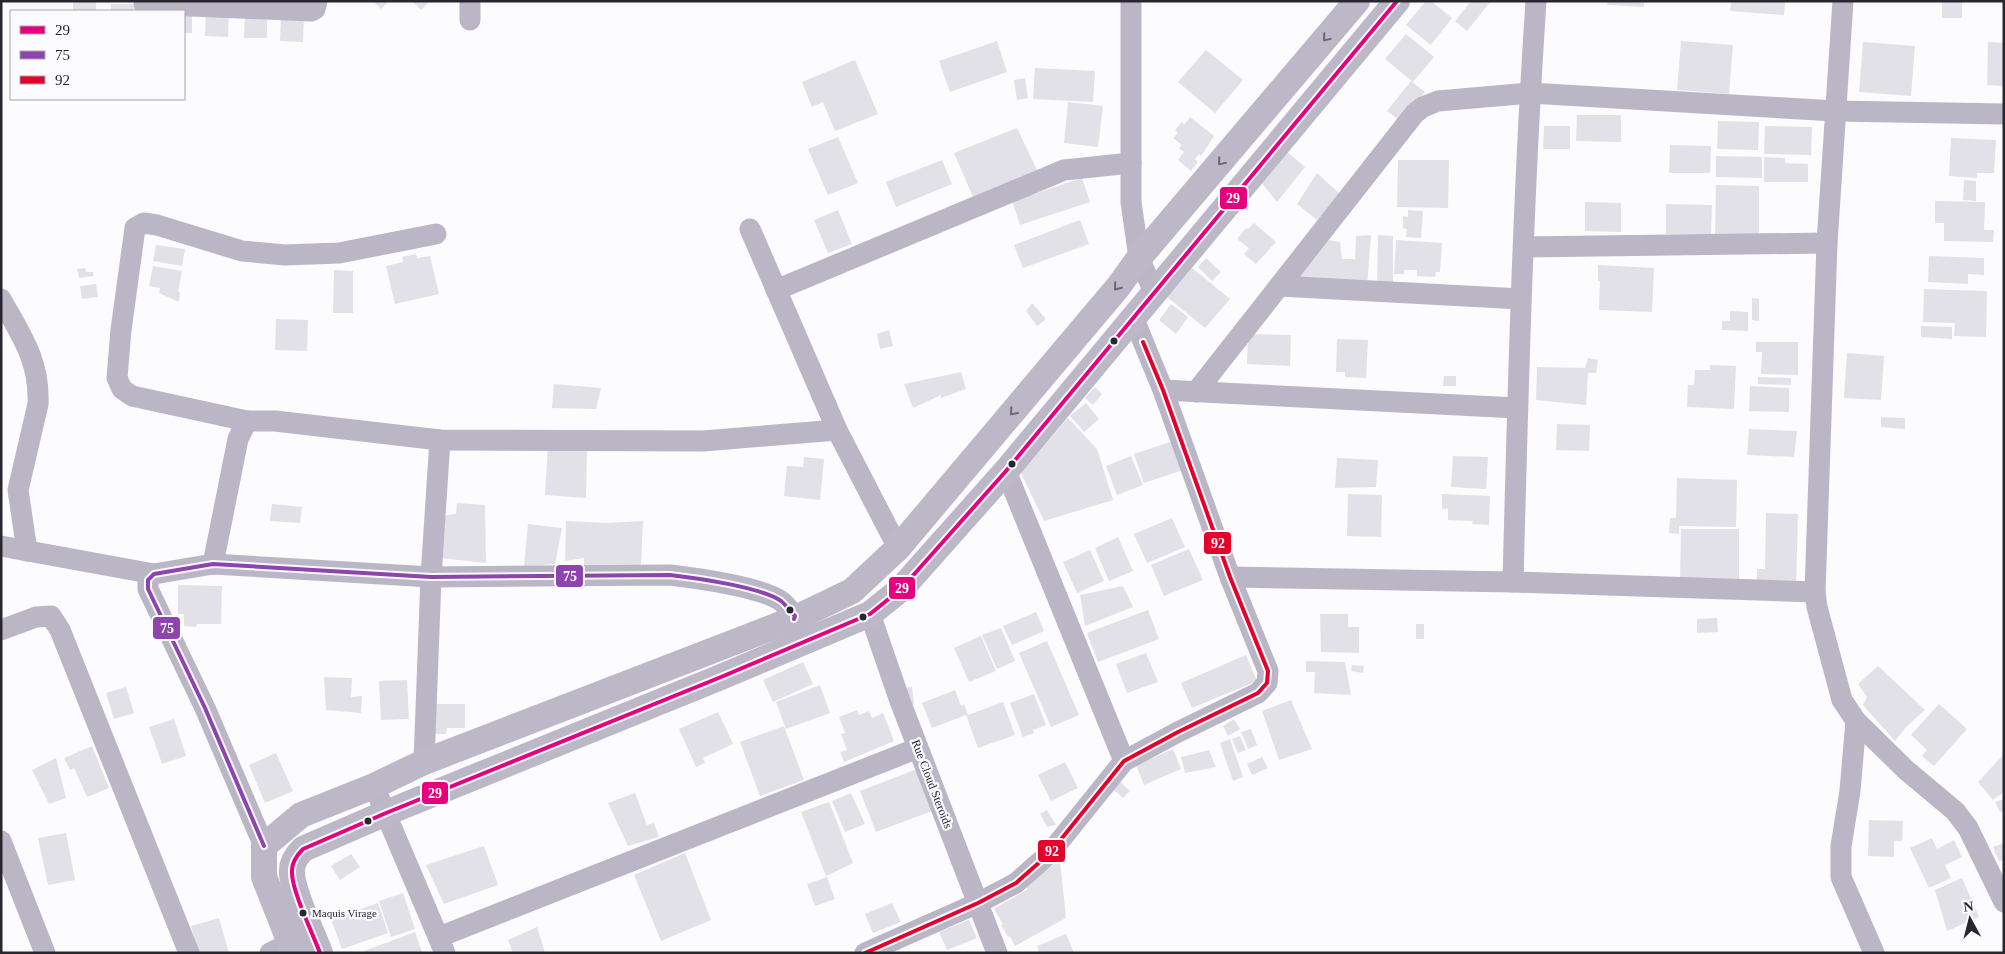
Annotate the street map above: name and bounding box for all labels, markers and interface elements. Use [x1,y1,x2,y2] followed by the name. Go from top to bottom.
[10,10,185,100] legend
[55,22,70,38] text: 29
[1322,33,1331,42] one-way arrow
[55,47,70,63] text: 75
[55,72,70,88] text: 92
[1217,157,1226,166] one-way arrow
[1219,186,1248,210] line badge: 29
[1226,191,1240,206] text: 29
[1113,282,1122,291] one-way arrow
[1109,336,1119,346] unlabelled marker
[1010,406,1018,415] one-way arrow
[1007,459,1017,469] unlabelled marker
[1203,531,1232,555] line badge: 92
[1211,536,1225,551] text: 92
[555,564,584,588] line badge: 75
[563,569,577,584] text: 75
[888,576,916,600] line badge: 29
[895,581,909,596] text: 29
[785,605,795,615] unlabelled marker
[858,612,868,622] unlabelled marker
[152,616,181,640] line badge: 75
[160,621,174,636] text: 75
[909,738,955,831] street label: Rue Cloud Steroids
[421,781,449,805] line badge: 29
[428,786,442,801] text: 29
[363,816,373,826] unlabelled marker
[1037,839,1066,863] line badge: 92
[1045,844,1059,859] text: 92
[1945,894,1995,944] north arrow
[1963,899,1974,915] text: N
[312,907,377,919] place label: Maquis Virage
[298,908,308,918] marker: Maquis Virage

